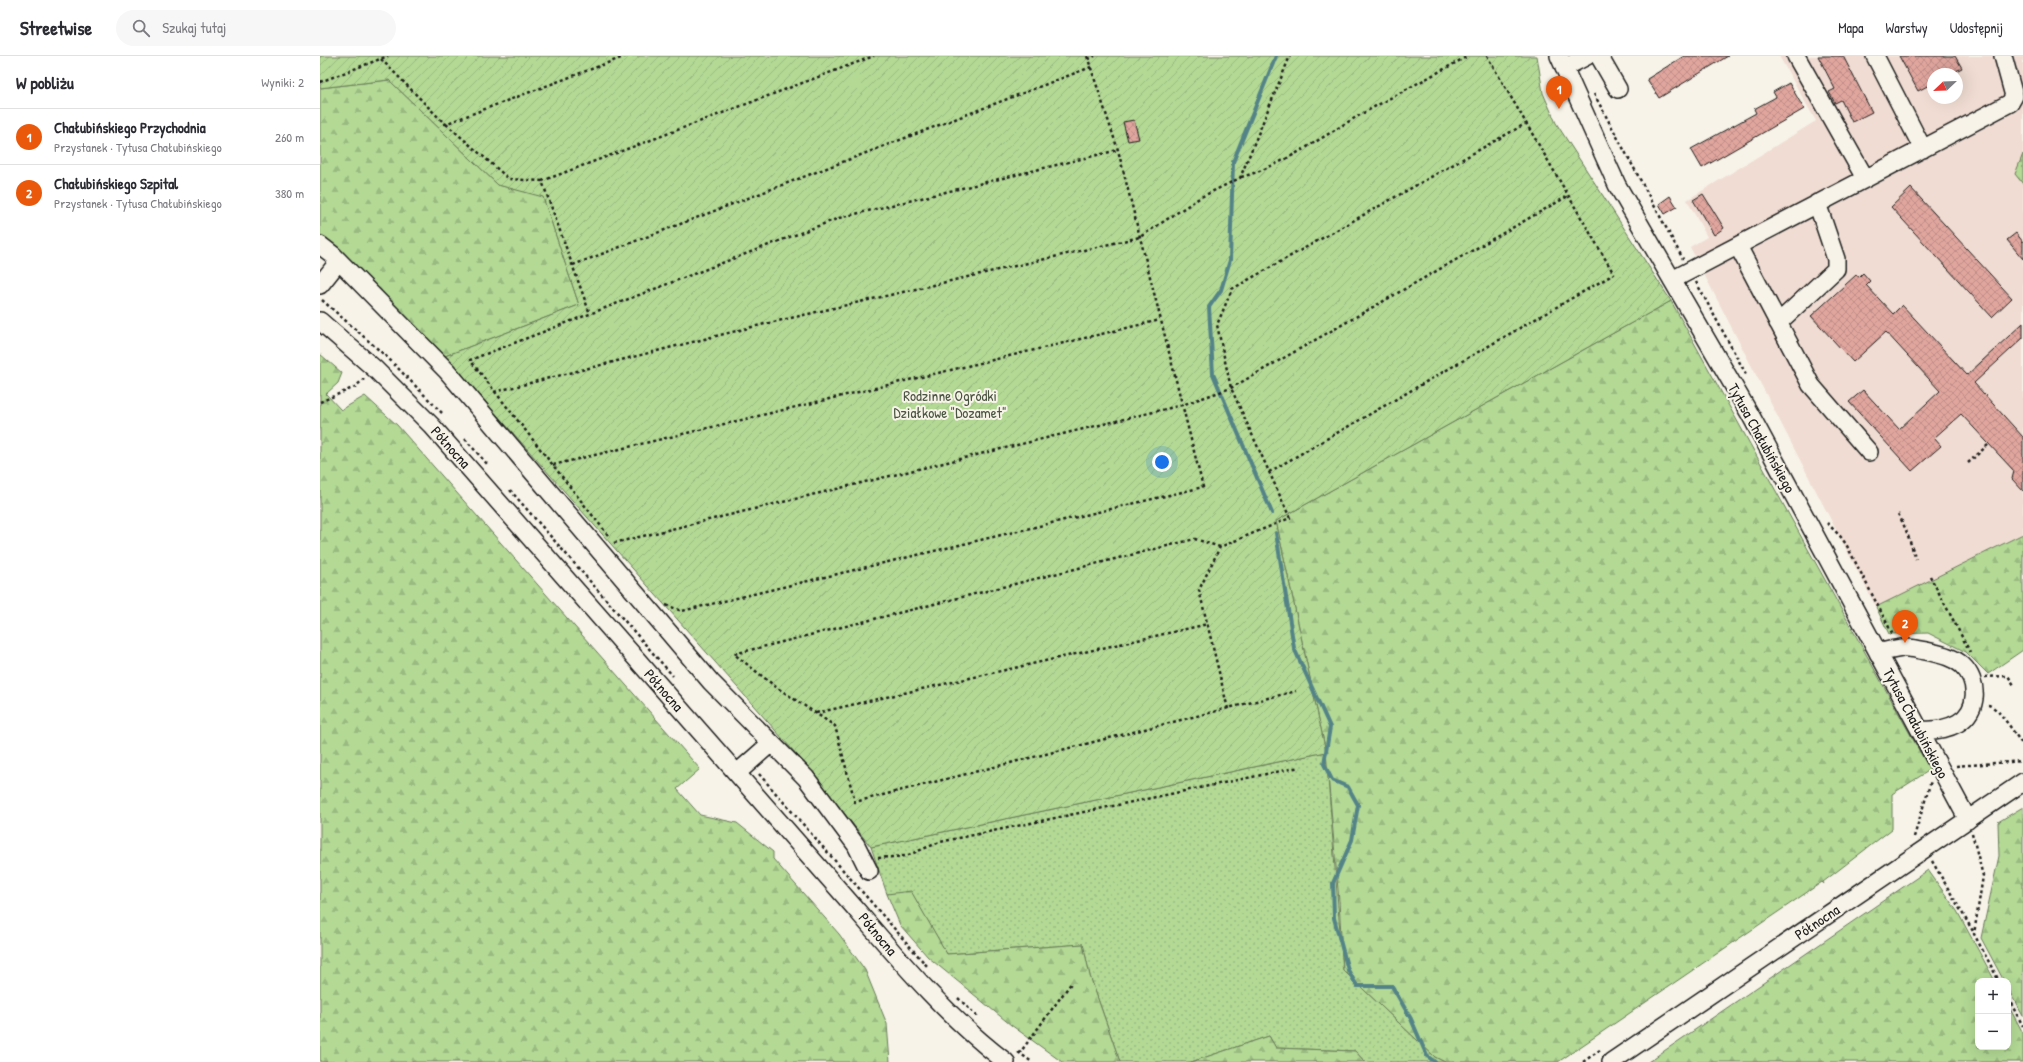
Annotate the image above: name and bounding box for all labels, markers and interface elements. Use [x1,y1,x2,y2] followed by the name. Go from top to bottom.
[116,10,396,46] search box
[20,15,92,41] text: Streetwise
[130,17,152,39] icon: search
[162,17,226,38] text: Szukaj tutaj
[1838,18,1864,37] text: Mapa
[1886,18,1928,37] text: Warstwy
[1950,18,2003,37] text: Udostępnij
[1927,68,1963,104] north arrow
[16,71,74,94] text: W pobliżu
[261,73,304,91] text: Wyniki: 2
[1546,76,1572,109] pin: 1
[54,117,206,138] text: Chałubińskiego Przychodnia
[27,128,31,146] text: 1
[275,128,304,146] text: 260 m
[54,138,222,156] text: Przystanek · Tytusa Chałubińskiego
[54,173,178,194] text: Chałubińskiego Szpital
[26,184,32,202] text: 2
[275,184,304,202] text: 380 m
[54,194,222,212] text: Przystanek · Tytusa Chałubińskiego
[1723,380,1801,496] street label: Tytusa Chałubińskiego
[893,385,1007,423] park label: Rodzinne Ogródki Działkowe "Dozamet"
[426,421,476,473] street label: Północna
[1152,452,1172,472] your location
[1892,610,1918,643] pin: 2
[640,664,688,716] street label: Północna
[1878,664,1954,782] street label: Tytusa Chałubińskiego
[1790,899,1844,945] street label: Północna
[854,908,902,960] street label: Północna
[1975,978,2011,1050] map controls
[1975,978,2011,1014] button: +
[1975,1014,2011,1050] button: −

